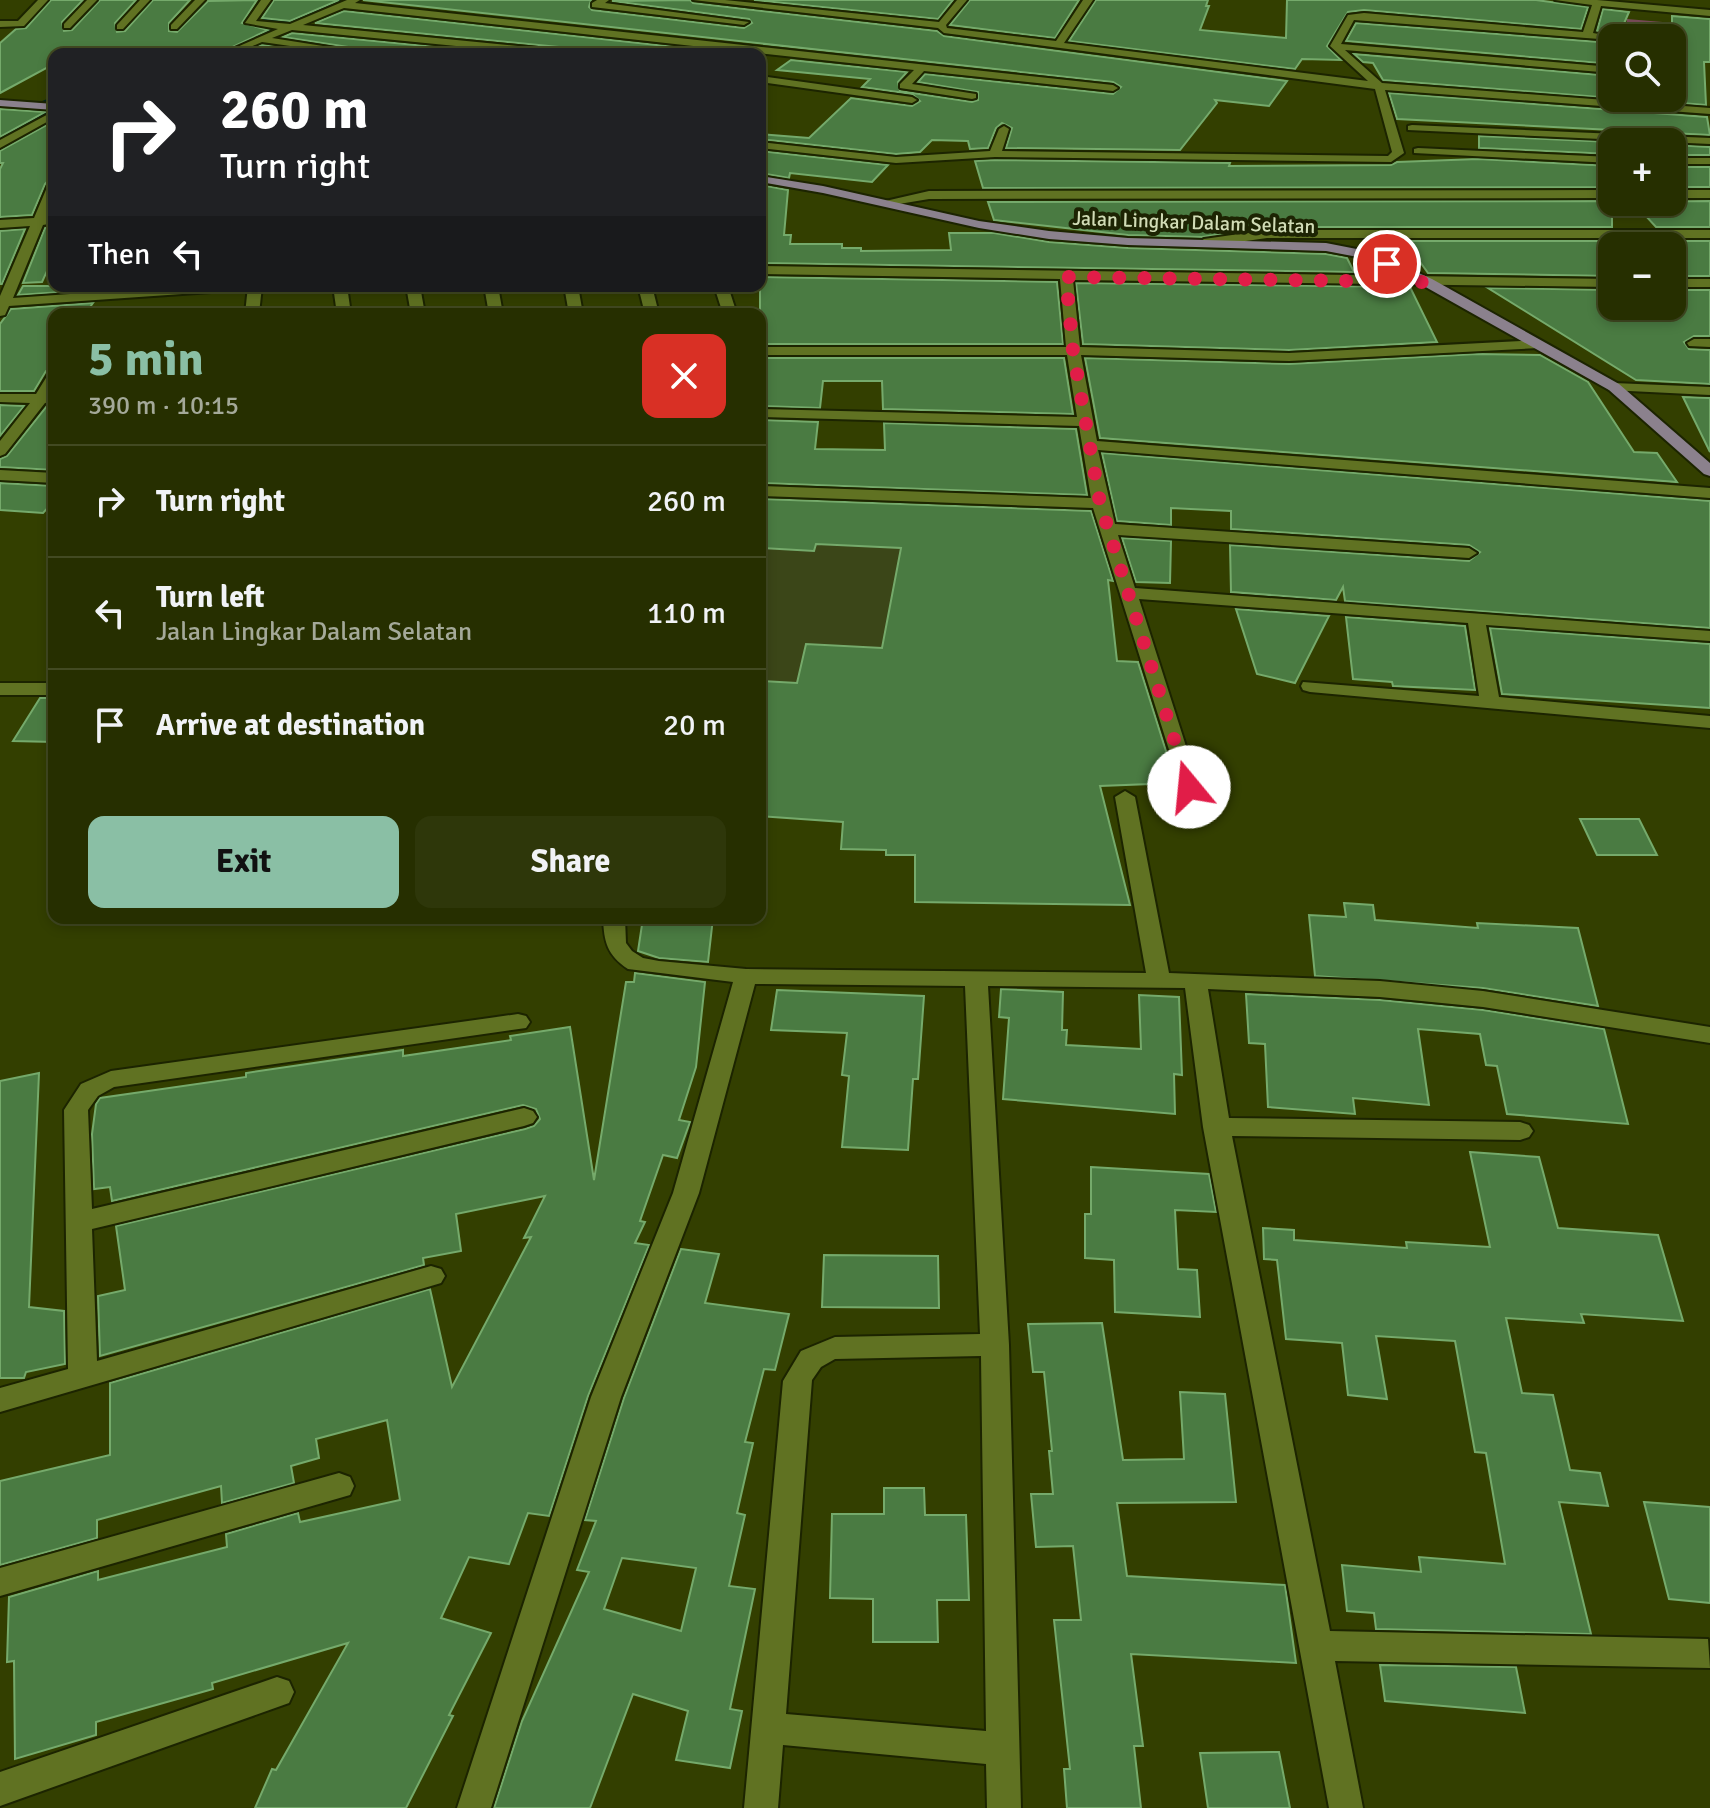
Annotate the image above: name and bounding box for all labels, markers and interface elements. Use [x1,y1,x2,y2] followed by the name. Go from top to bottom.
[1598,24,1686,320] map controls
[1598,24,1686,112] button: search
[220,75,368,144] text: 260 m
[88,80,192,184] icon: right
[1598,128,1686,216] button: +
[220,144,370,189] text: Turn right
[1072,206,1316,239] street label: Jalan Lingkar Dalam Selatan
[1353,230,1421,298] pin
[166,232,210,276] icon: left
[1598,232,1686,320] button: −
[88,236,150,273] text: Then
[1365,242,1409,286] icon: arrive
[88,330,204,389] text: 5 min
[642,334,726,418] button: close
[88,390,239,422] text: 390 m · 10:15
[88,479,132,523] icon: right
[156,483,285,520] text: Turn right
[647,483,726,520] text: 260 m
[156,579,265,616] text: Turn left
[88,591,132,635] icon: left
[647,595,726,632] text: 110 m
[156,616,472,648] text: Jalan Lingkar Dalam Selatan
[88,703,132,747] icon: arrive
[156,707,425,744] text: Arrive at destination
[663,707,726,744] text: 20 m
[1147,745,1231,829] position arrow
[88,816,399,908] button: Exit
[415,816,726,908] button: Share

